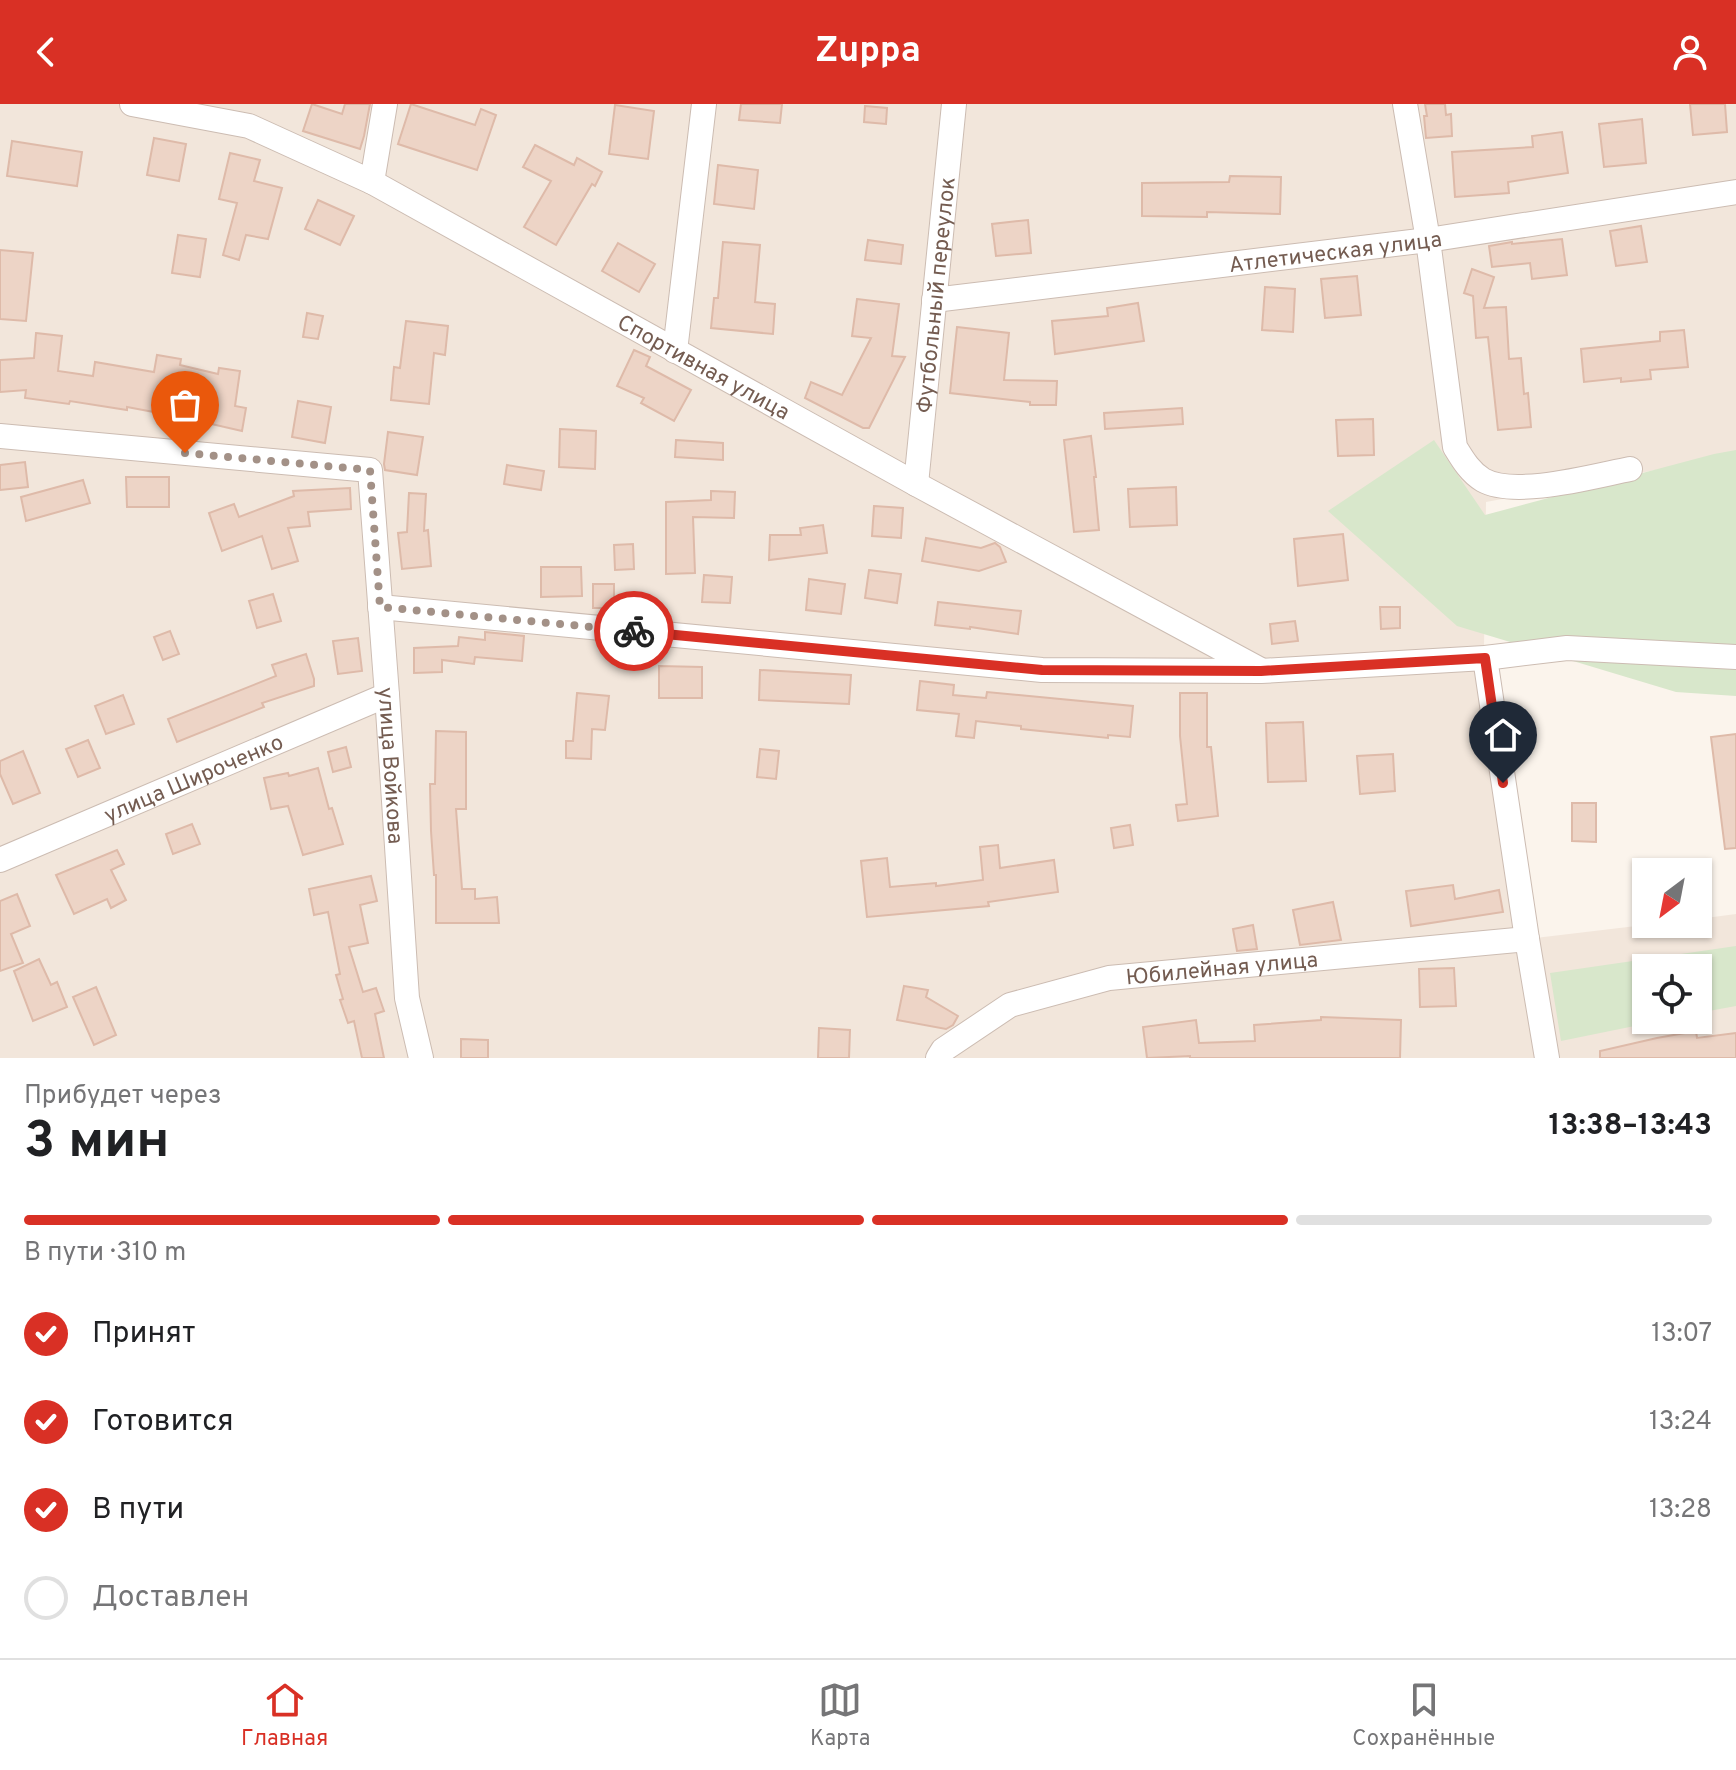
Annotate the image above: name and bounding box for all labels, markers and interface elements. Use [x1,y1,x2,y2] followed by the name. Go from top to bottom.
[815,29,921,75] text: Zuppa
[24,30,68,74] icon: back
[1668,30,1712,74] icon: person
[912,176,963,415] street label: Футбольный переулок
[1227,227,1444,280] street label: Атлетическая улица
[612,310,794,427] street label: Спортивная улица
[151,371,219,453] pin
[163,383,207,427] icon: bag
[594,591,674,671] courier
[612,609,656,653] icon: bike
[370,686,408,845] street label: улица Войкова
[1469,701,1537,783] pin
[1481,713,1525,757] icon: home
[100,730,288,830] street label: улица Широченко
[1632,858,1712,938] north arrow
[1632,858,1712,1034] map controls
[1125,948,1319,992] street label: Юбилейная улица
[1632,954,1712,1034] button: locate
[24,1080,222,1113] text: Прибудет через
[1548,1108,1712,1145] text: 13:38–13:43
[24,1110,169,1176] text: 3 мин
[24,1237,186,1270] text: В пути · 310 m
[24,1312,68,1356] icon: check
[92,1316,196,1353] text: Принят
[1651,1318,1712,1351] text: 13:07
[24,1400,68,1444] icon: check
[92,1404,234,1441] text: Готовится
[1649,1406,1712,1439] text: 13:24
[24,1488,68,1532] icon: check
[92,1492,184,1529] text: В пути
[1649,1494,1712,1527] text: 13:28
[92,1580,249,1617] text: Доставлен
[241,1678,328,1753] tab: Главная
[810,1678,870,1753] tab: Карта
[1352,1678,1495,1753] tab: Сохранённые

